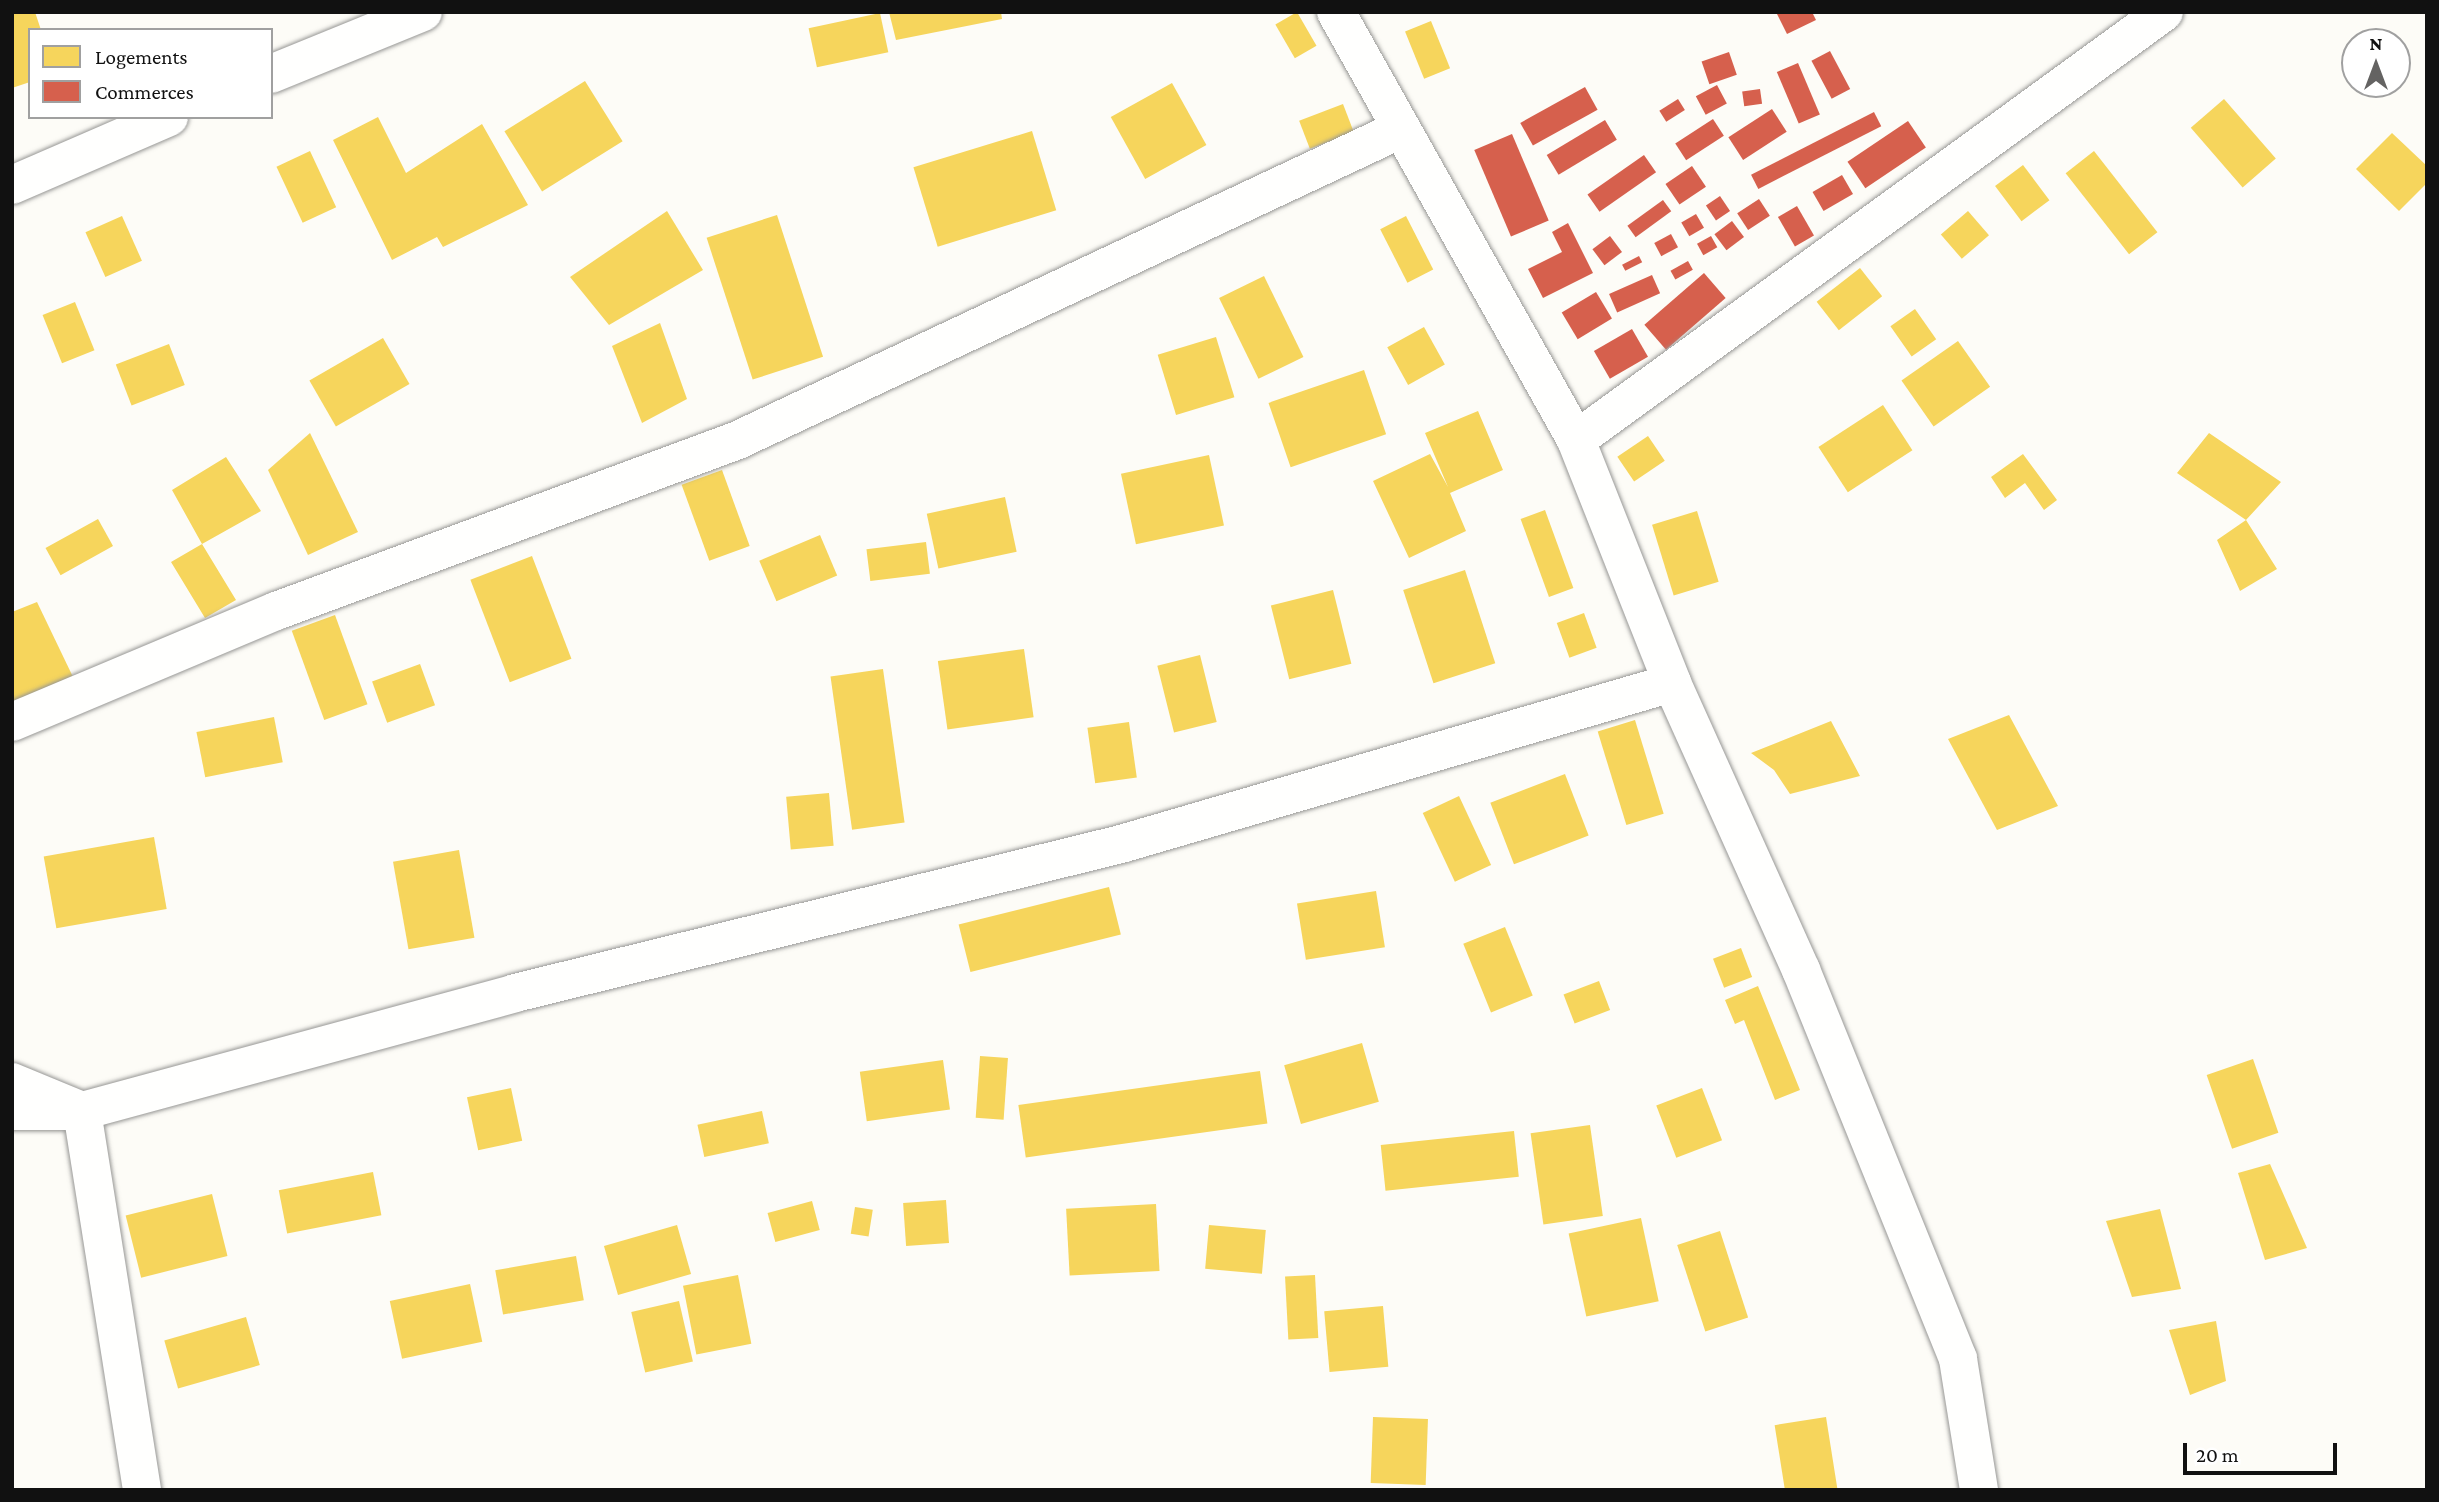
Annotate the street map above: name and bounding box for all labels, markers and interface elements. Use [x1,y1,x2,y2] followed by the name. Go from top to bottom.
[28,28,273,119] legend
[2341,28,2411,98] north arrow
[2370,33,2382,54] text: N
[95,45,188,69] text: Logements
[95,80,194,104] text: Commerces
[2187,1428,2341,1472] scale bar
[2196,1443,2239,1467] text: 20 m

